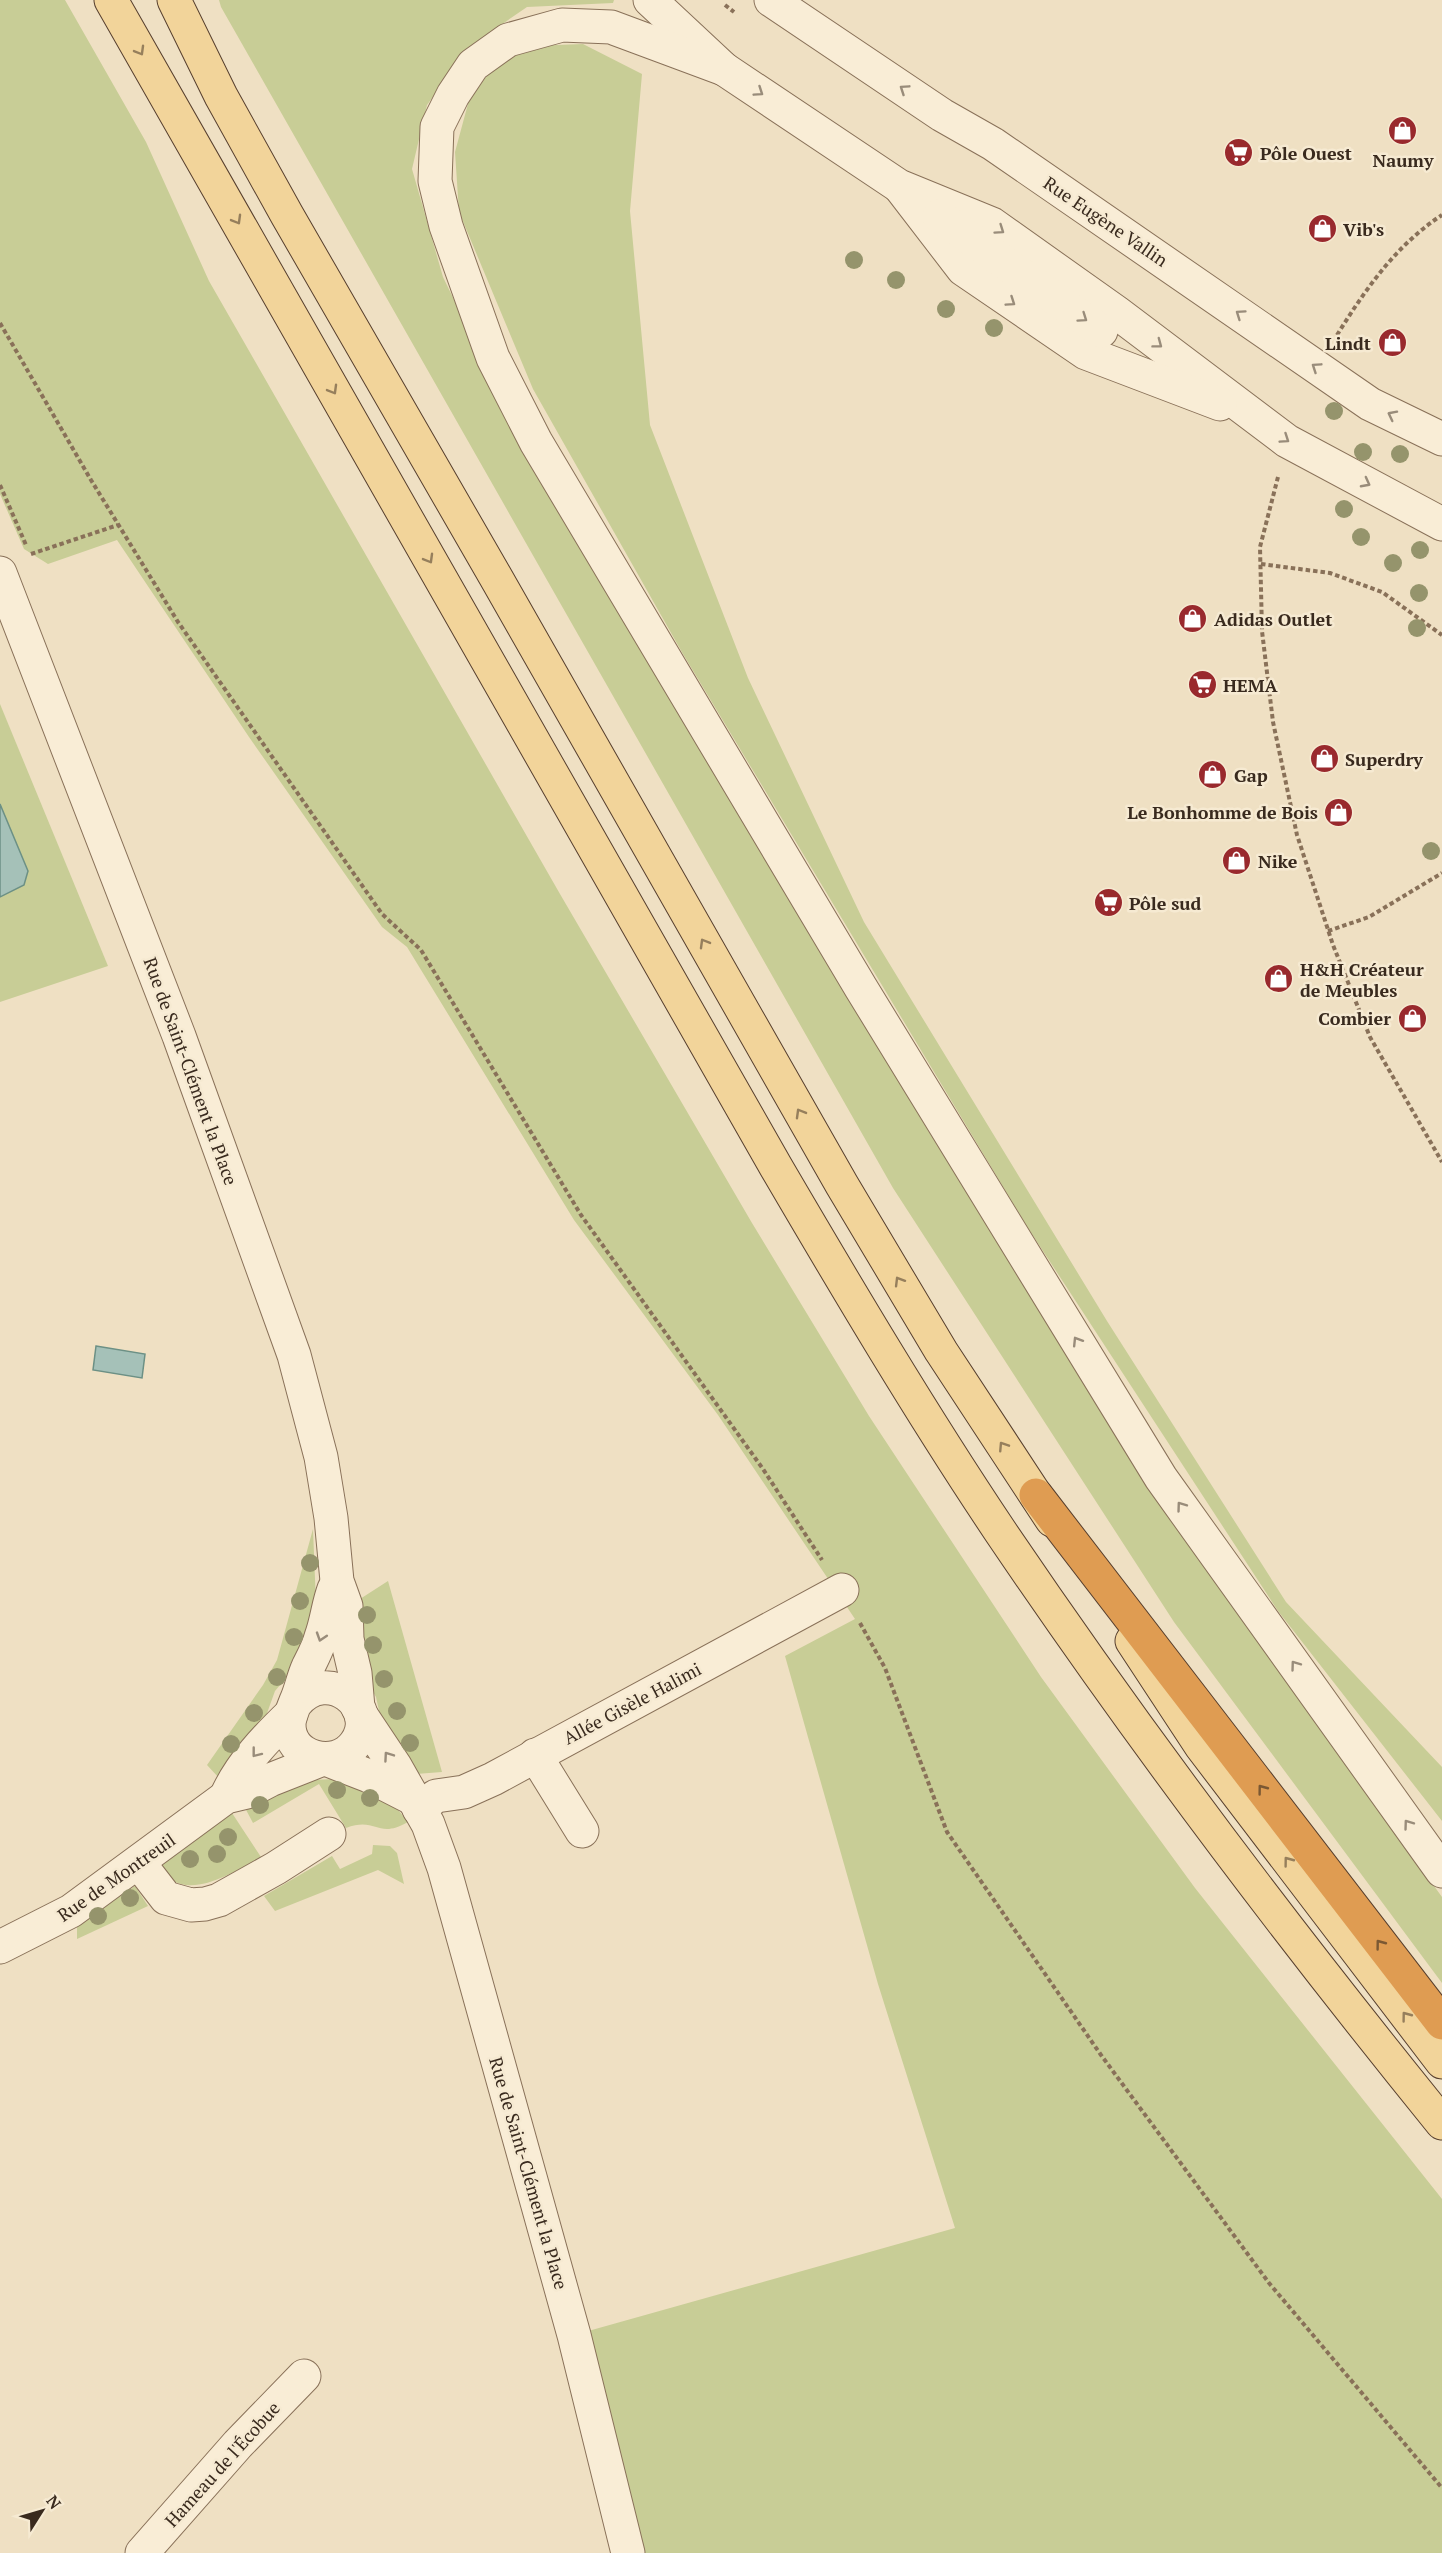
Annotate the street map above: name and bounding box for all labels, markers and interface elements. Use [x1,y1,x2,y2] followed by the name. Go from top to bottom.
[133,45,144,55] one-way arrow
[752,84,763,95] one-way arrow
[899,85,910,96] one-way arrow
[1387,115,1419,147] shop icon: Naumy
[1223,137,1255,169] supermarket icon: Pôle Ouest
[1260,141,1352,165] place label: Pôle Ouest
[1372,148,1434,172] place label: Naumy
[1039,170,1173,272] street label: Rue Eugène Vallin
[1306,213,1338,245] shop icon: Vib's
[230,214,241,224] one-way arrow
[1343,217,1384,241] place label: Vib's
[993,223,1004,234] one-way arrow
[1005,295,1016,306] one-way arrow
[1236,310,1247,321] one-way arrow
[1076,311,1087,322] one-way arrow
[1376,327,1408,359] shop icon: Lindt
[1325,331,1371,355] place label: Lindt
[1151,336,1162,347] one-way arrow
[1312,363,1323,374] one-way arrow
[326,383,337,394] one-way arrow
[1387,410,1398,422] one-way arrow
[1279,432,1290,443] one-way arrow
[1360,476,1371,488] one-way arrow
[422,553,433,563] one-way arrow
[1177,603,1209,635] shop icon: Adidas Outlet
[1214,607,1332,631] place label: Adidas Outlet
[1186,669,1218,701] supermarket icon: HEMA
[1223,673,1278,697] place label: HEMA
[1308,743,1340,775] shop icon: Superdry
[1345,747,1423,771] place label: Superdry
[1197,759,1229,791] shop icon: Gap
[1234,763,1268,787] place label: Gap
[1323,796,1355,828] shop icon: Le Bonhomme de Bois
[1127,800,1318,824] place label: Le Bonhomme de Bois
[1221,845,1253,877] shop icon: Nike
[1258,849,1298,873] place label: Nike
[1092,887,1124,919] supermarket icon: Pôle sud
[1129,891,1202,915] place label: Pôle sud
[700,939,711,949] one-way arrow
[139,954,243,1188] street label: Rue de Saint-Clément la Place
[1300,957,1424,1002] place label: H&H Créateur de Meubles
[1263,963,1295,995] shop icon: H&H Créateur de Meubles
[1396,1002,1428,1034] shop icon: Combier
[1318,1006,1391,1030] place label: Combier
[796,1109,808,1119] one-way arrow
[895,1277,906,1287] one-way arrow
[1073,1337,1085,1347] one-way arrow
[999,1442,1011,1452] one-way arrow
[1178,1502,1189,1513] one-way arrow
[316,1631,328,1642] one-way arrow
[559,1656,705,1750] street label: Allée Gisèle Halimi
[1291,1660,1302,1671] one-way arrow
[252,1747,263,1758] one-way arrow
[384,1752,395,1763] one-way arrow
[1258,1785,1269,1796] one-way arrow
[1404,1819,1415,1830] one-way arrow
[52,1827,180,1927] street label: Rue de Montreuil
[1284,1856,1295,1867] one-way arrow
[1377,1940,1388,1951] one-way arrow
[1402,2011,1413,2022] one-way arrow
[484,2054,574,2292] street label: Rue de Saint-Clément la Place
[159,2396,285,2532] street label: Hameau de l'Écobue
[12,2481,72,2541] north arrow
[42,2491,66,2513] text: N

